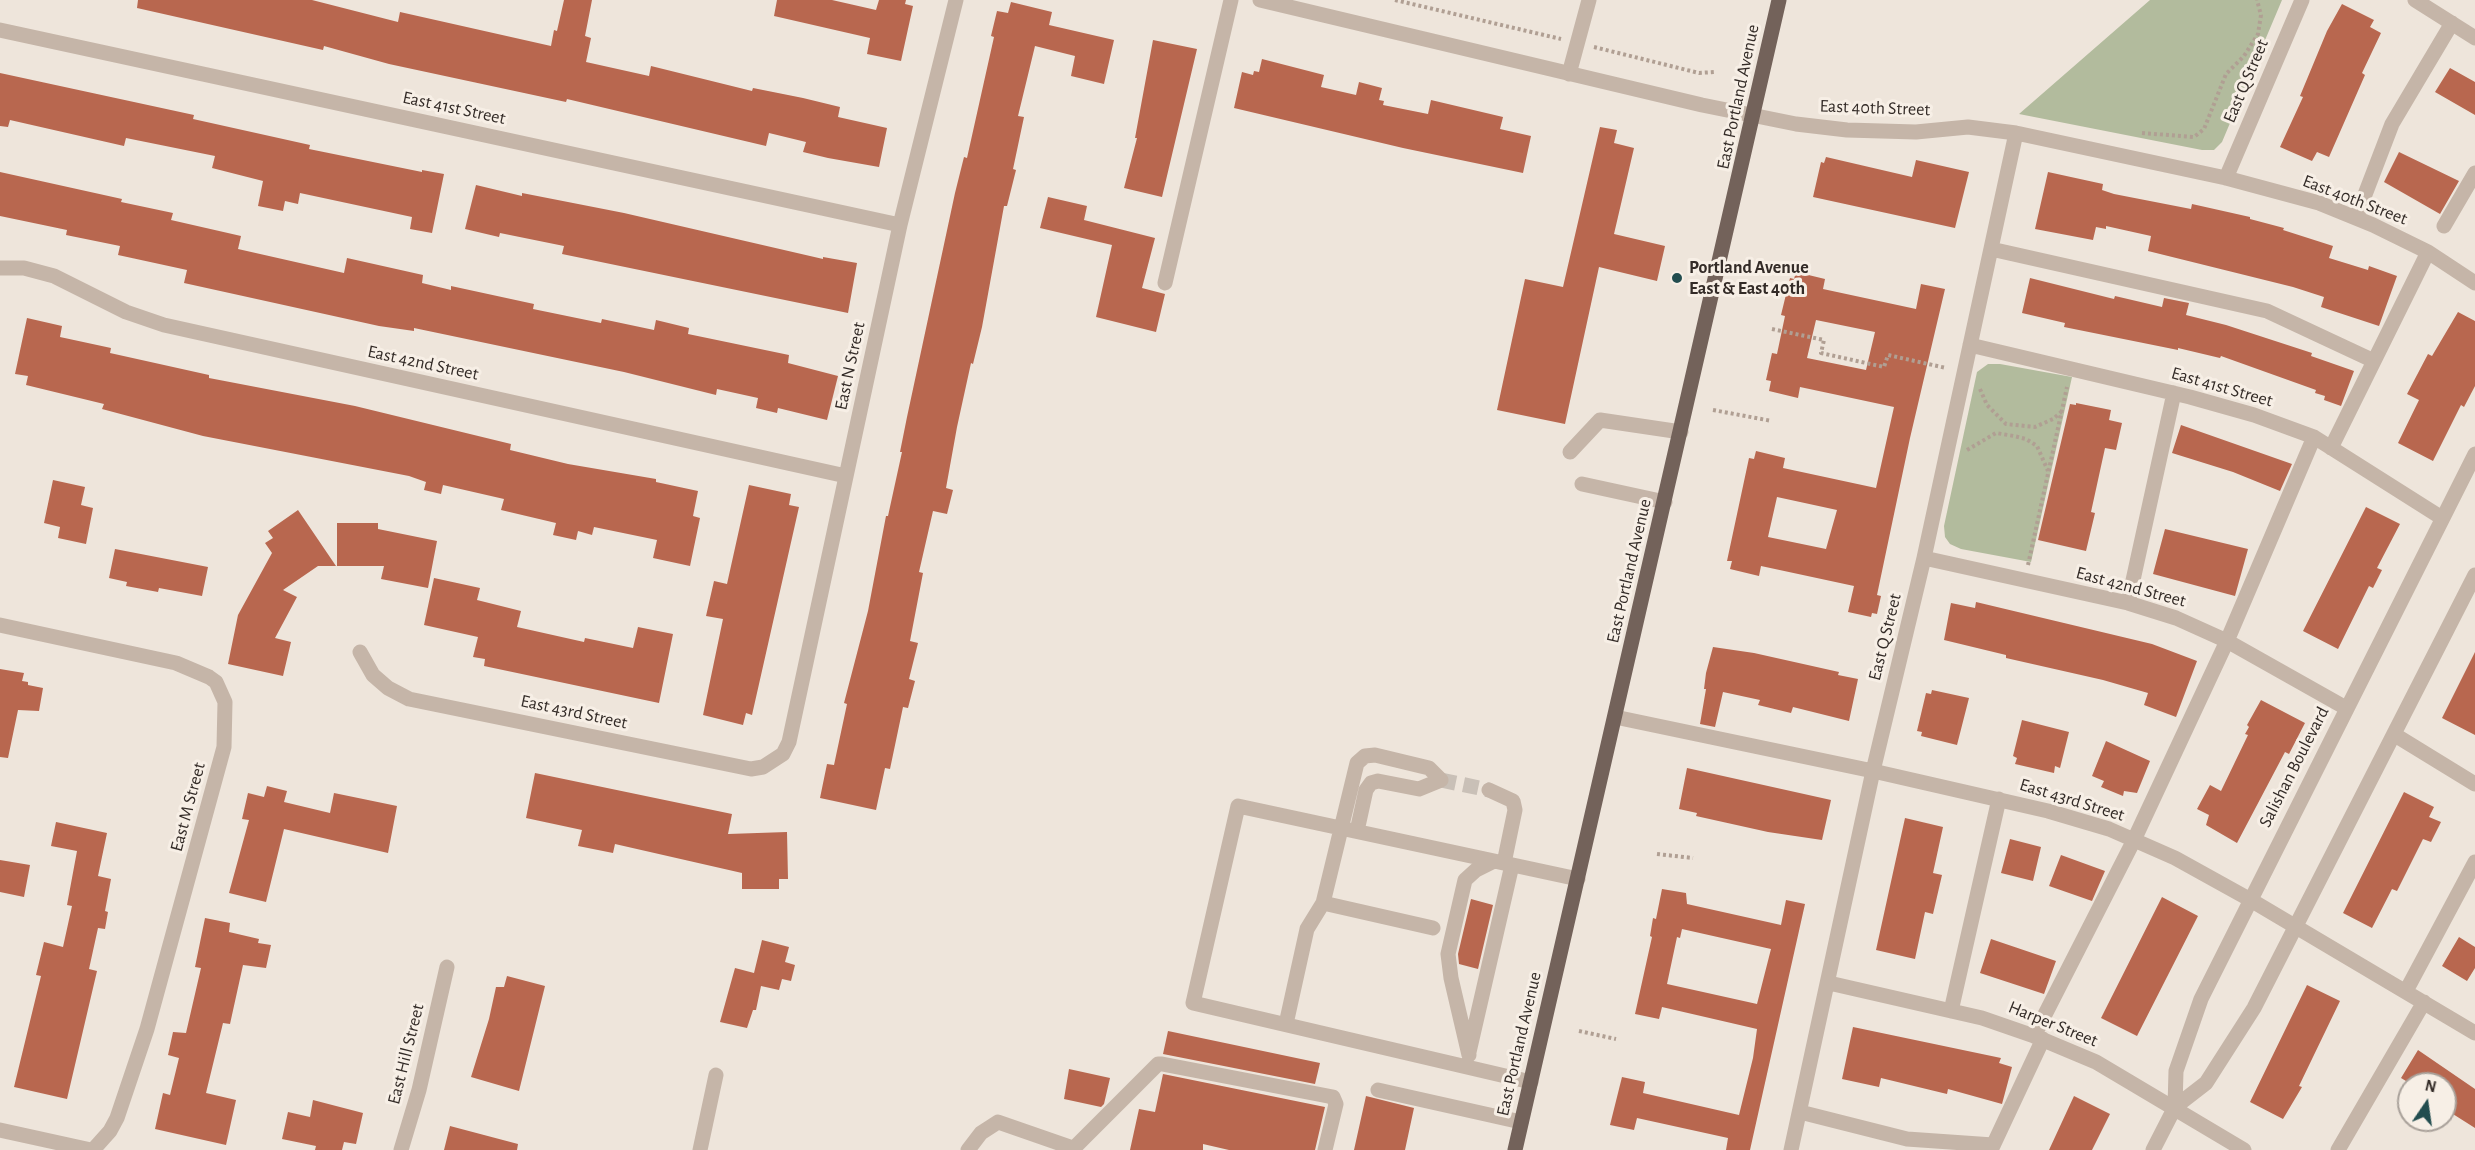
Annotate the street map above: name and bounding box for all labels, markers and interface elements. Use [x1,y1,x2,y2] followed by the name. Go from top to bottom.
[1712,23,1764,171] street label: East Portland Avenue
[2219,36,2273,126] street label: East Q Street
[401,87,507,129] street label: East 41st Street
[1819,95,1931,121] street label: East 40th Street
[2299,170,2411,230] street label: East 40th Street
[1689,257,1809,300] place label: Portland Avenue East & East 40th
[1670,271,1684,285] marker: Portland Avenue East & East 40th
[830,320,870,412] street label: East N Street
[366,341,480,385] street label: East 42nd Street
[2169,362,2275,412] street label: East 41st Street
[1602,497,1656,645] street label: East Portland Avenue
[2074,562,2188,612] street label: East 42nd Street
[1864,591,1906,683] street label: East Q Street
[519,690,629,734] street label: East 43rd Street
[2254,703,2334,831] street label: Salishan Boulevard
[166,760,210,854] street label: East M Street
[2017,774,2127,826] street label: East 43rd Street
[1492,970,1546,1118] street label: East Portland Avenue
[2005,996,2101,1052] street label: Harper Street
[383,1001,429,1107] street label: East Hill Street
[2397,1072,2457,1132] north arrow
[2423,1077,2438,1095] text: N

